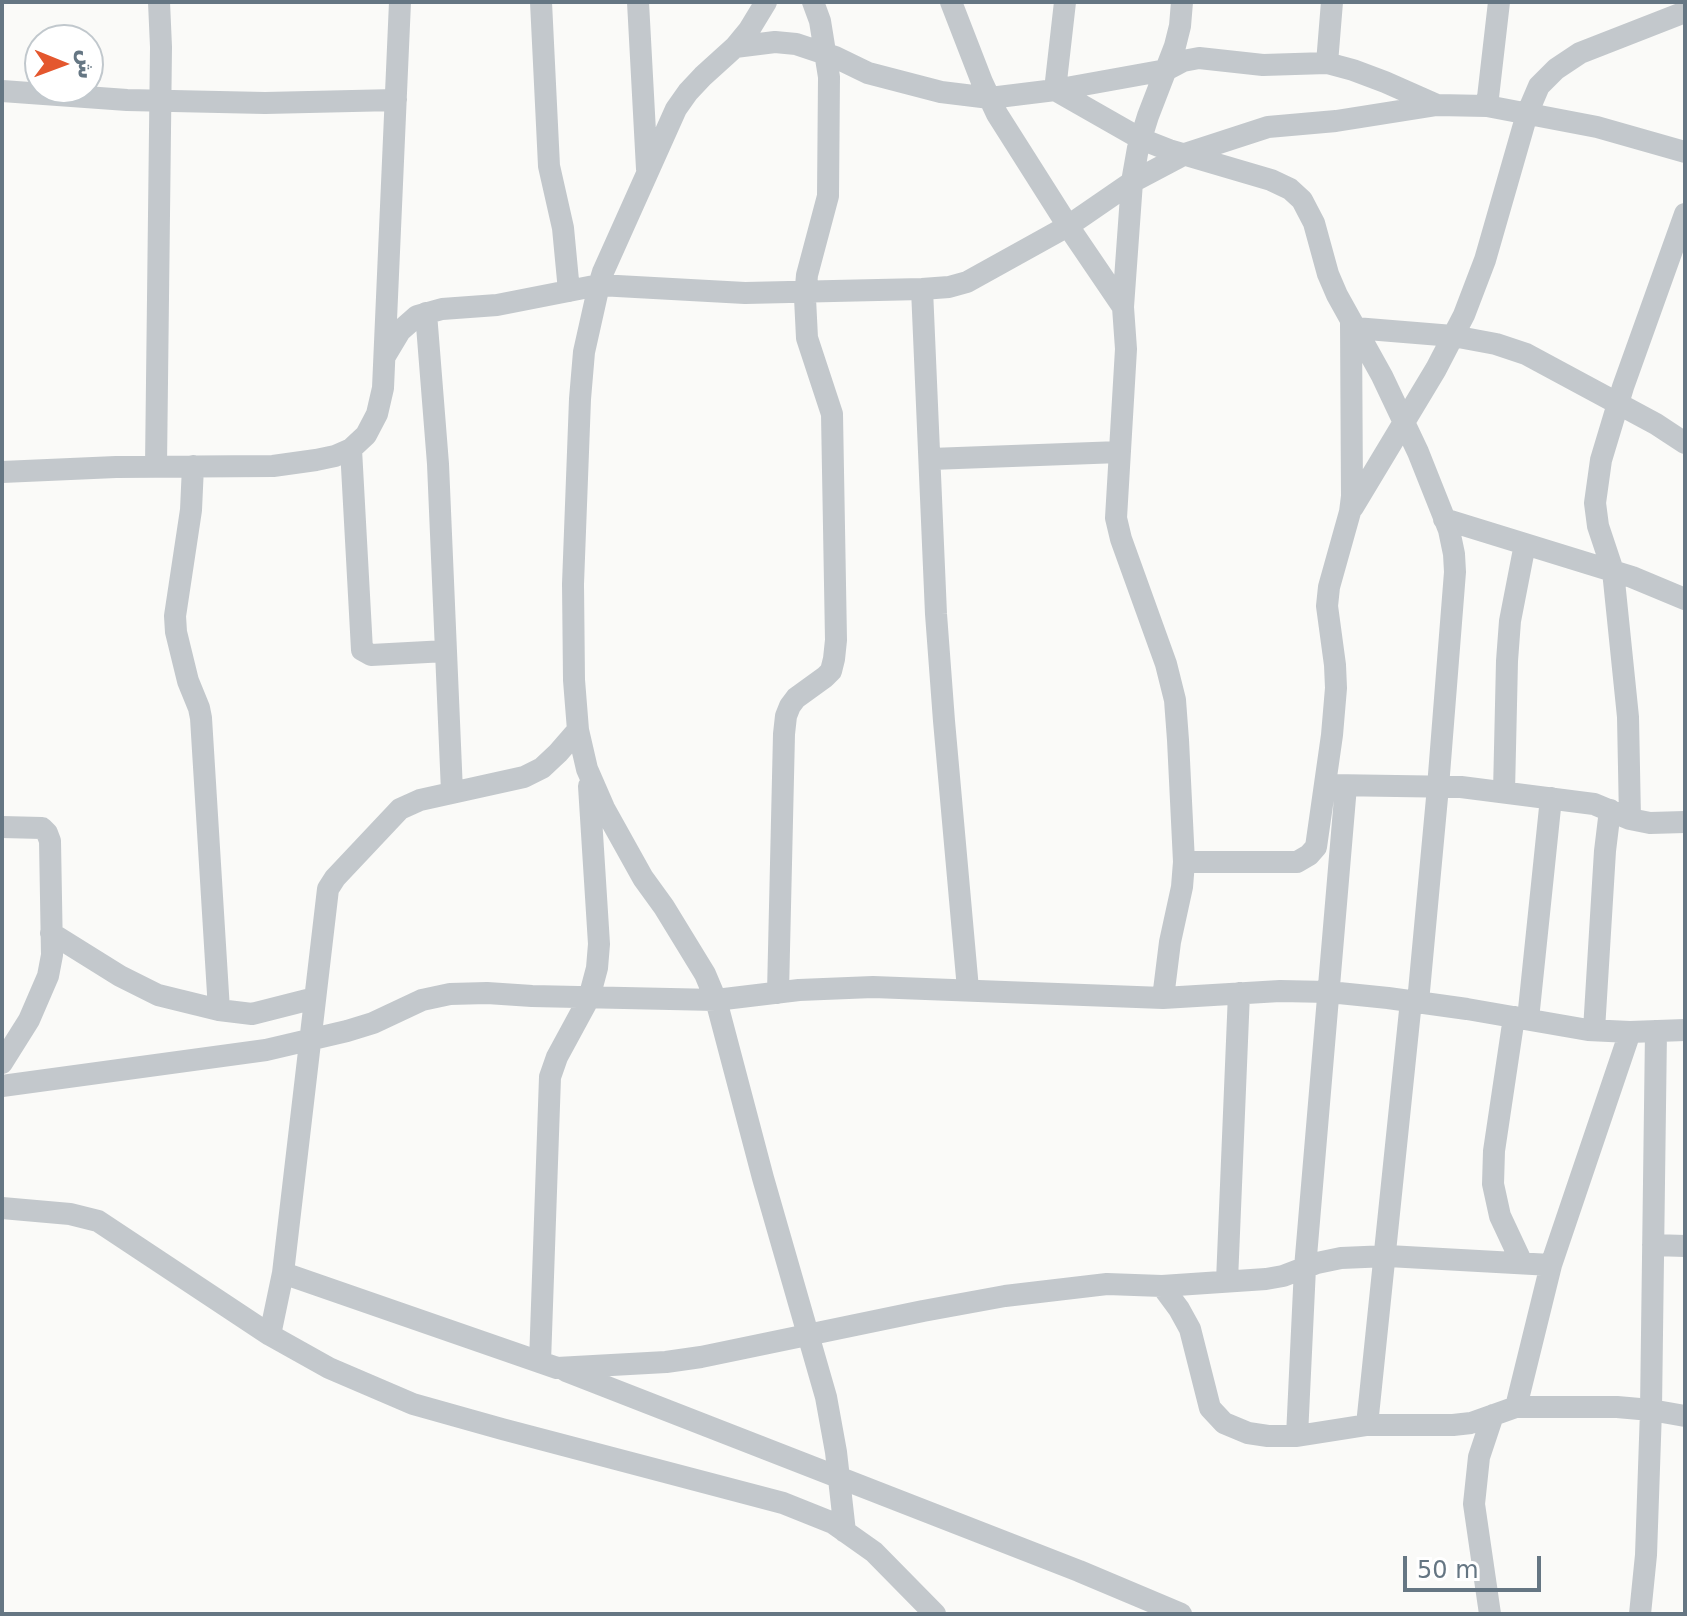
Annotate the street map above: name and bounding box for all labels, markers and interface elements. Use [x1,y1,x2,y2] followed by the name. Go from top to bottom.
[24,24,104,104] north arrow
[74,49,99,80] text: ش
[1407,1540,1545,1590] scale bar
[1417,1556,1479,1584] text: 50 m

